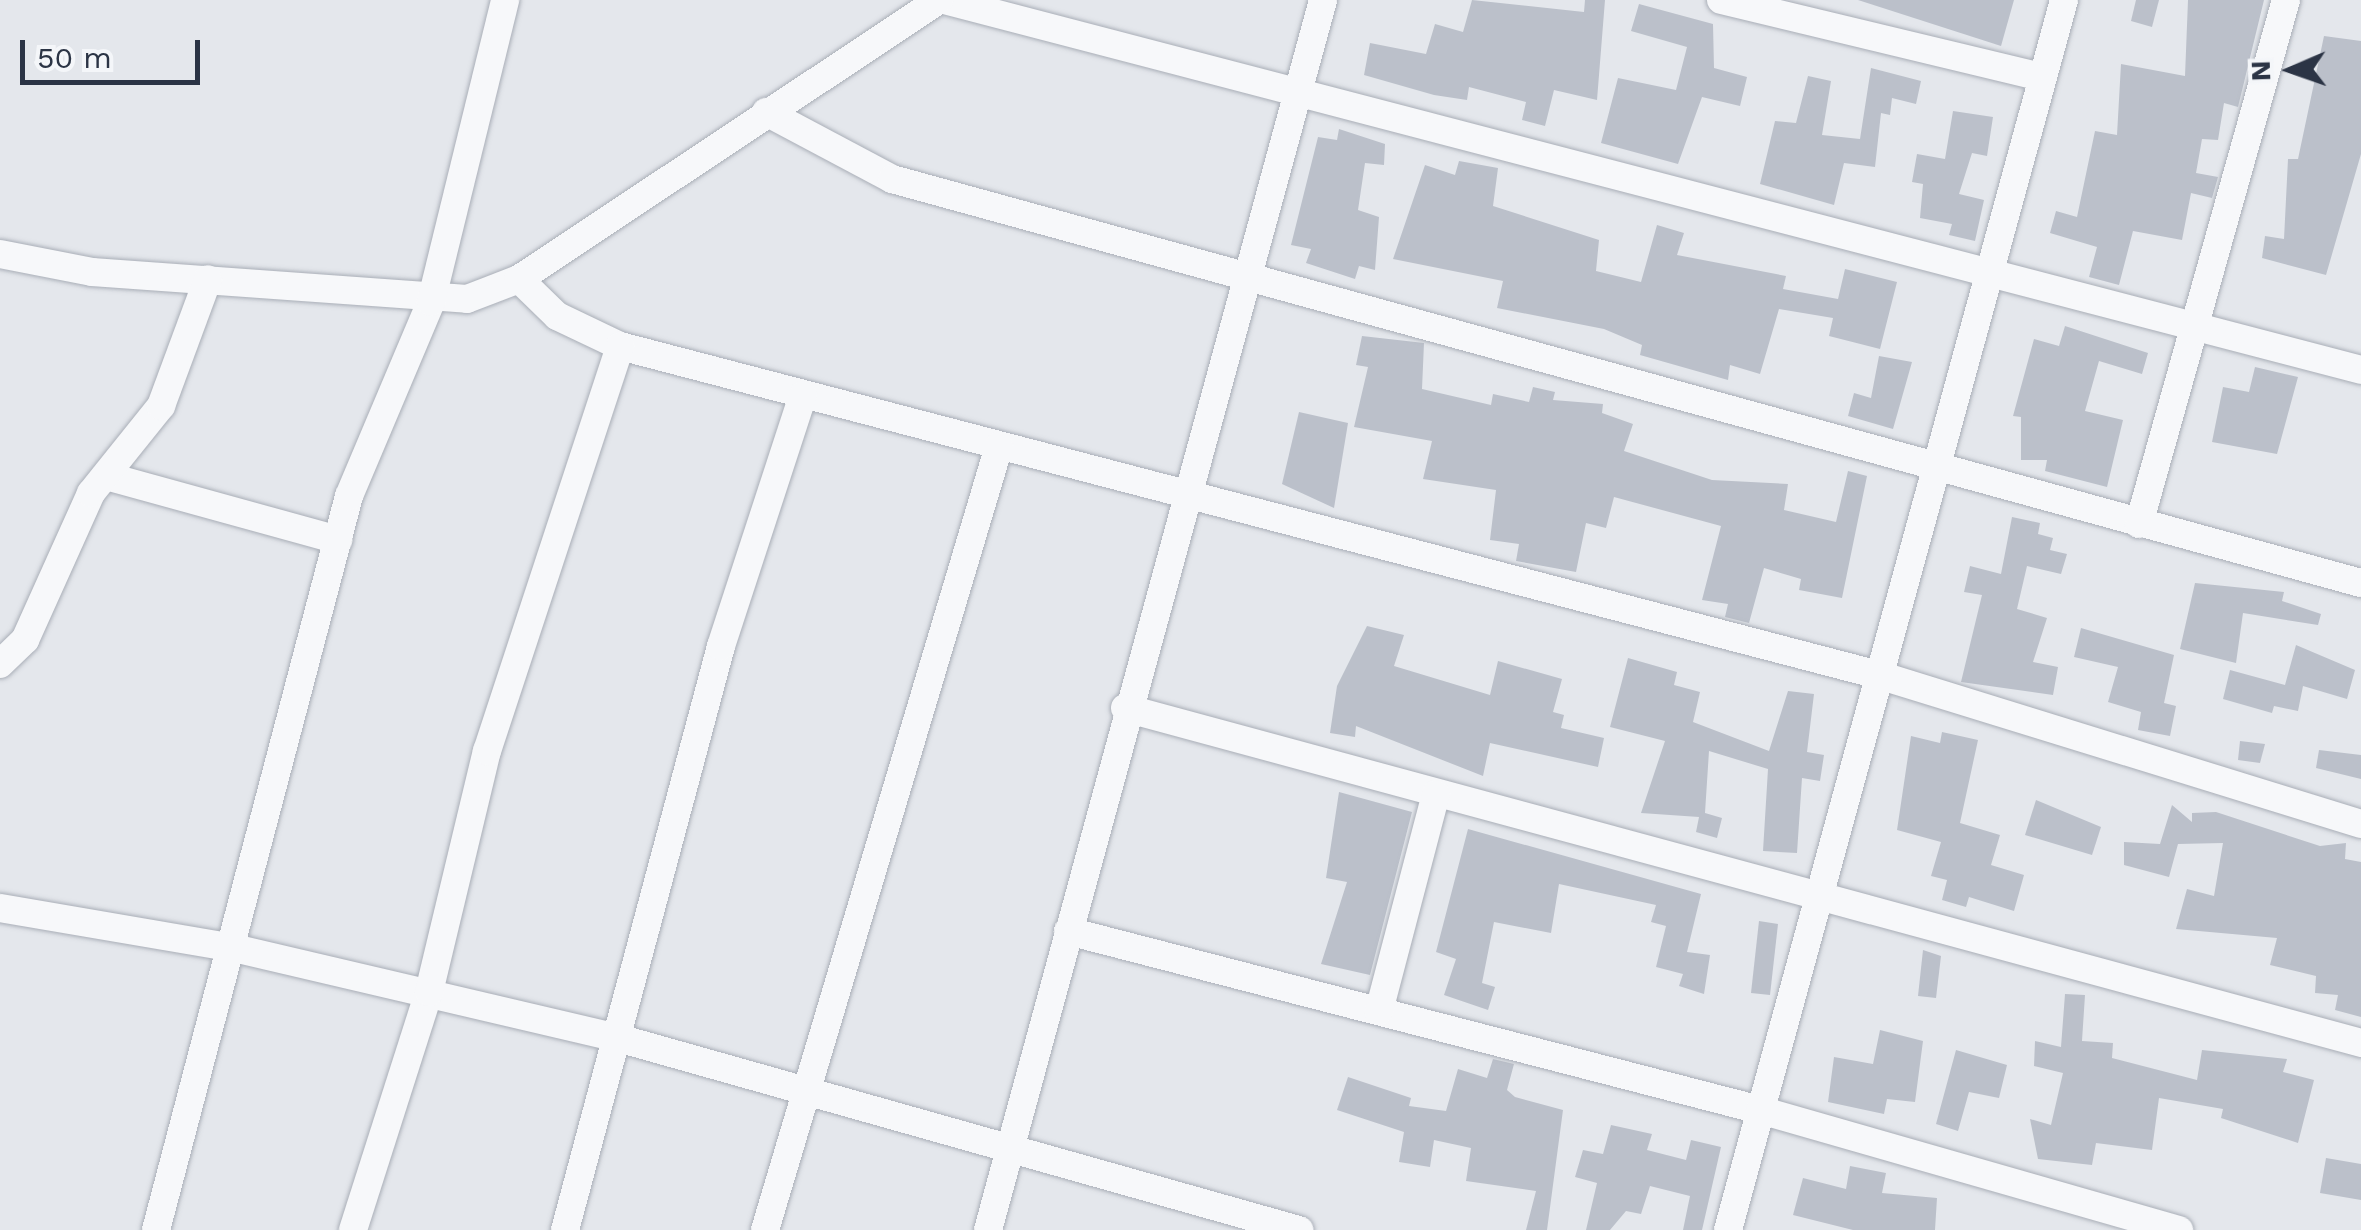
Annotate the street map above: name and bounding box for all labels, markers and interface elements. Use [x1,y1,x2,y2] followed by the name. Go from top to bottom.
[25,20,205,82] scale bar
[2241,20,2341,120] north arrow
[37,40,112,75] text: 50 m
[2244,60,2277,82] text: N

